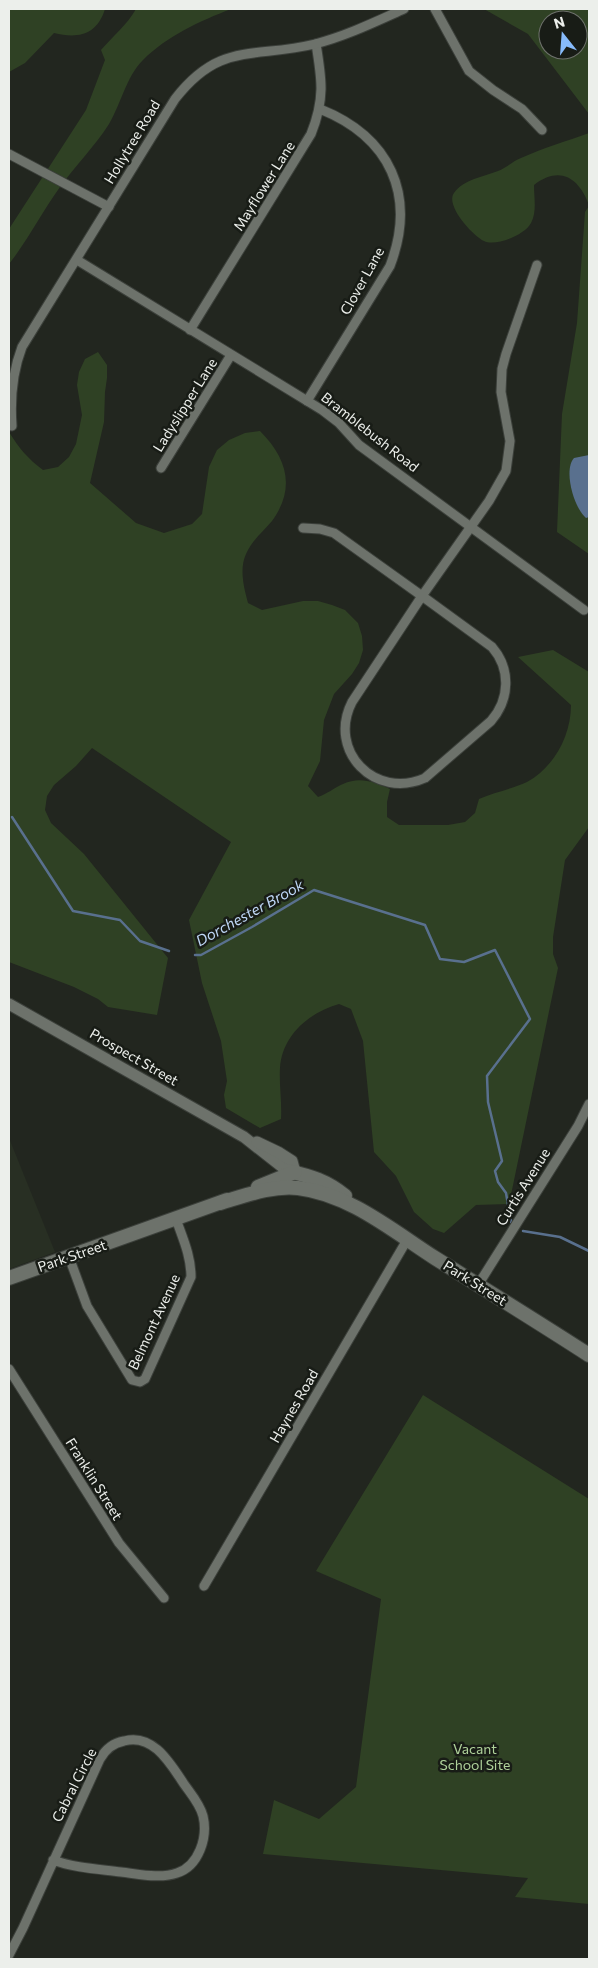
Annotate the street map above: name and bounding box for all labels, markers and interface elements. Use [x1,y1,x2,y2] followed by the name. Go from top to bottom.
[538,10,588,60] north arrow
[552,12,567,32] text: N
[100,97,163,187] street label: Hollytree Road
[229,138,298,234] street label: Mayflower Lane
[336,244,387,318] street label: Clover Lane
[149,355,220,455] street label: Ladyslipper Lane
[318,388,422,475] street label: Bramblebush Road
[192,875,307,949] water label: Dorchester Brook
[87,1024,182,1089] street label: Prospect Street
[492,1145,553,1229] street label: Curtis Avenue
[35,1236,109,1275] street label: Park Street
[440,1256,510,1309] street label: Park Street
[124,1271,183,1372] street label: Belmont Avenue
[266,1366,321,1446] street label: Haynes Road
[62,1435,127,1523] street label: Franklin Street
[440,1740,510,1773] park label: Vacant School Site
[48,1745,99,1825] street label: Cabral Circle

